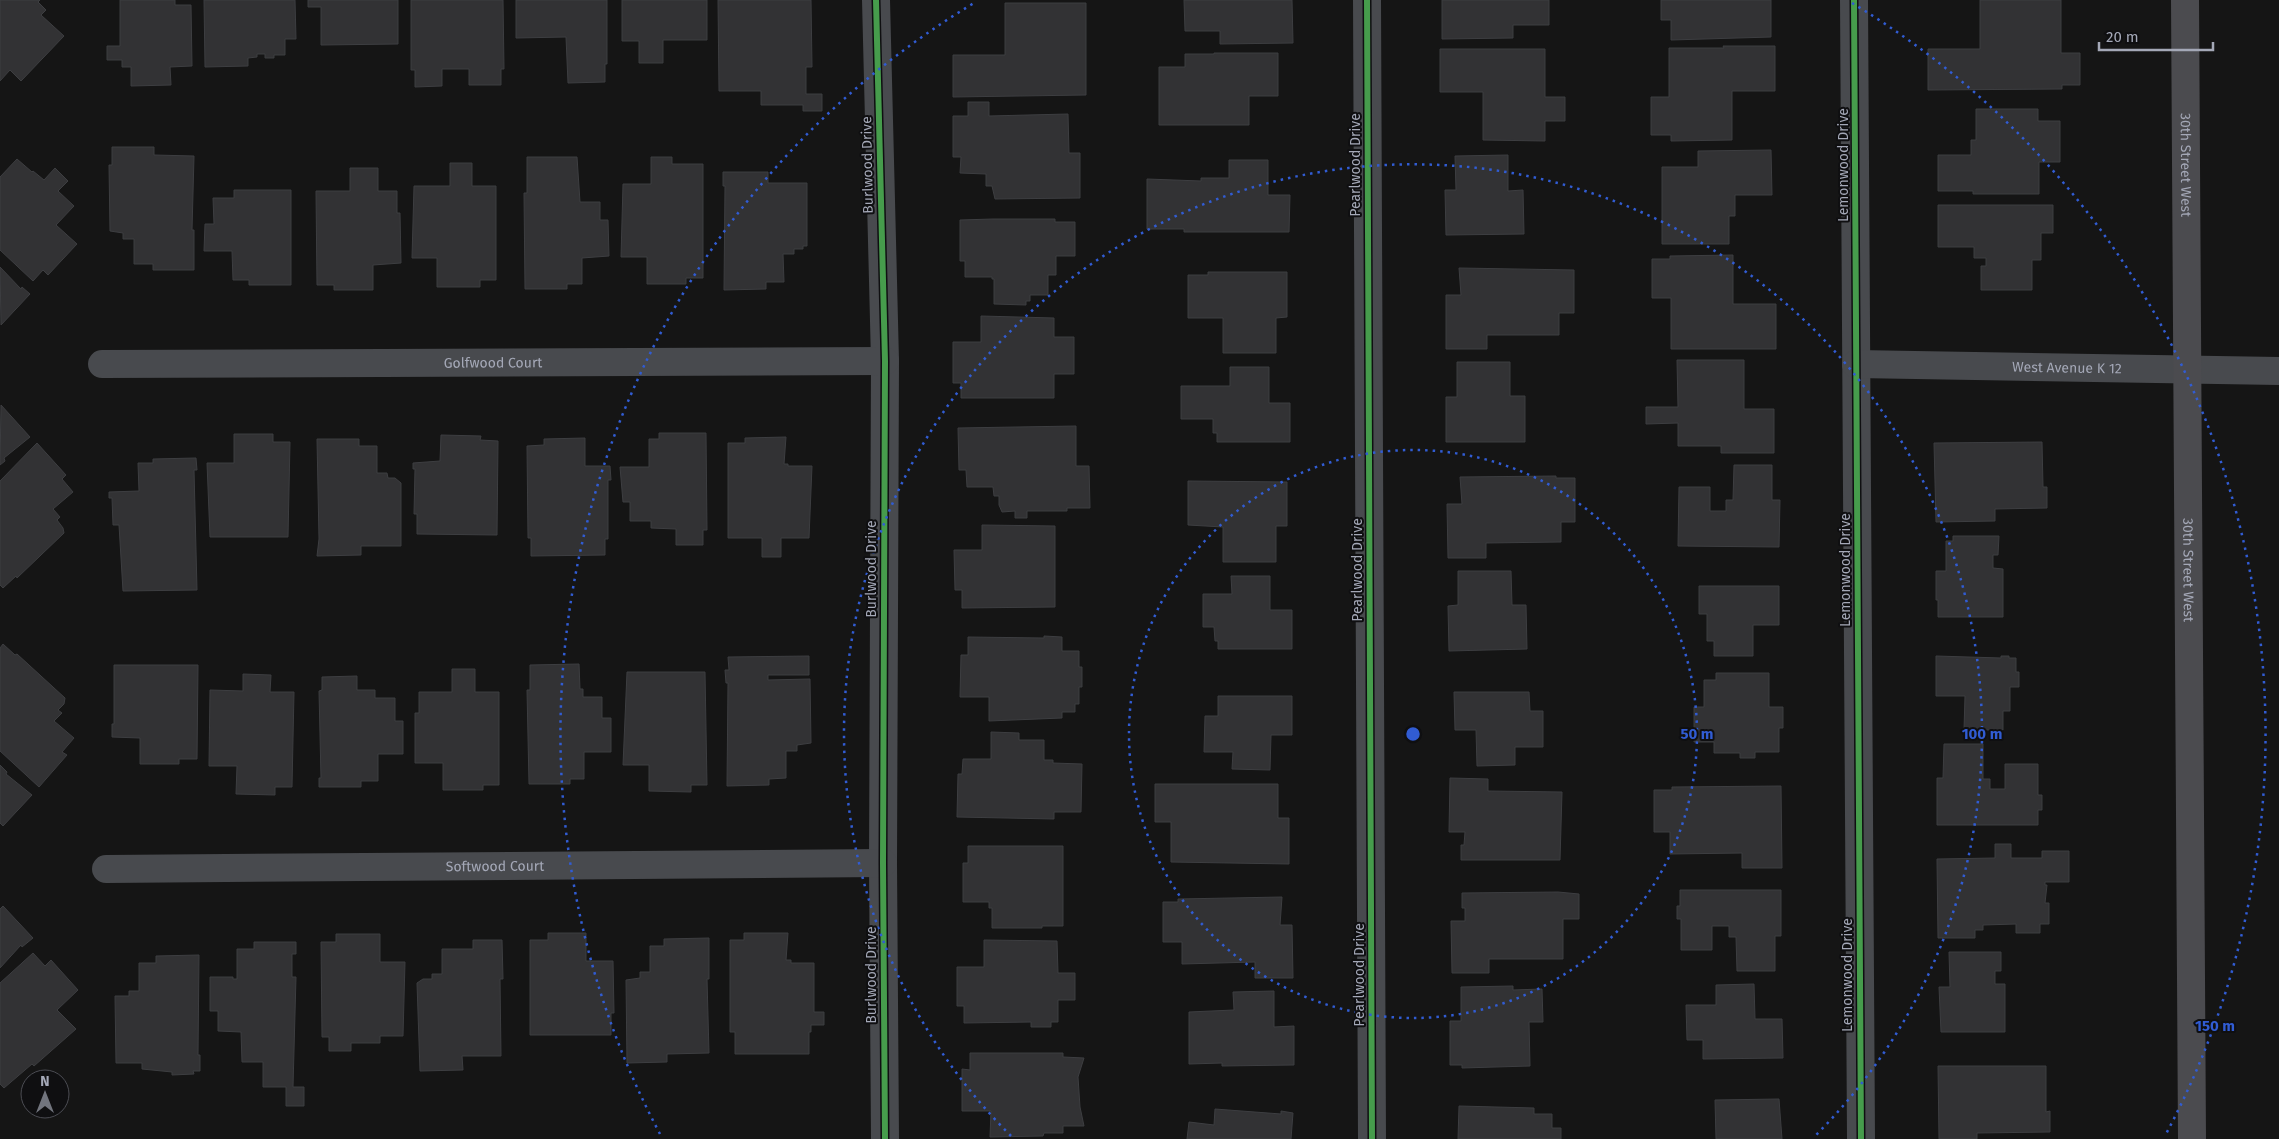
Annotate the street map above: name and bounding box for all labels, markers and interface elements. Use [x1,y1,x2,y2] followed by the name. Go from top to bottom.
[2099,20,2213,52] scale bar
[2106,28,2139,46] text: 20 m
[1835,108,1852,222] street label: Lemonwood Drive
[1347,113,1364,217] street label: Pearlwood Drive
[2177,113,2194,218] street label: 30th Street West
[858,116,877,214] street label: Burlwood Drive
[444,354,543,372] street label: Golfwood Court
[2012,359,2122,377] street label: West Avenue K 12
[1837,513,1854,627] street label: Lemonwood Drive
[1349,518,1366,622] street label: Pearlwood Drive
[2179,518,2197,623] street label: 30th Street West
[863,520,880,618] street label: Burlwood Drive
[1404,725,1422,743] centre of rings
[1680,725,1714,743] text: 50 m
[1962,725,2002,743] text: 100 m
[446,858,545,875] street label: Softwood Court
[1839,918,1856,1032] street label: Lemonwood Drive
[1351,923,1368,1027] street label: Pearlwood Drive
[863,926,880,1024] street label: Burlwood Drive
[2195,1017,2235,1035] text: 150 m
[20,1069,70,1119] north arrow
[40,1073,50,1090] text: N

